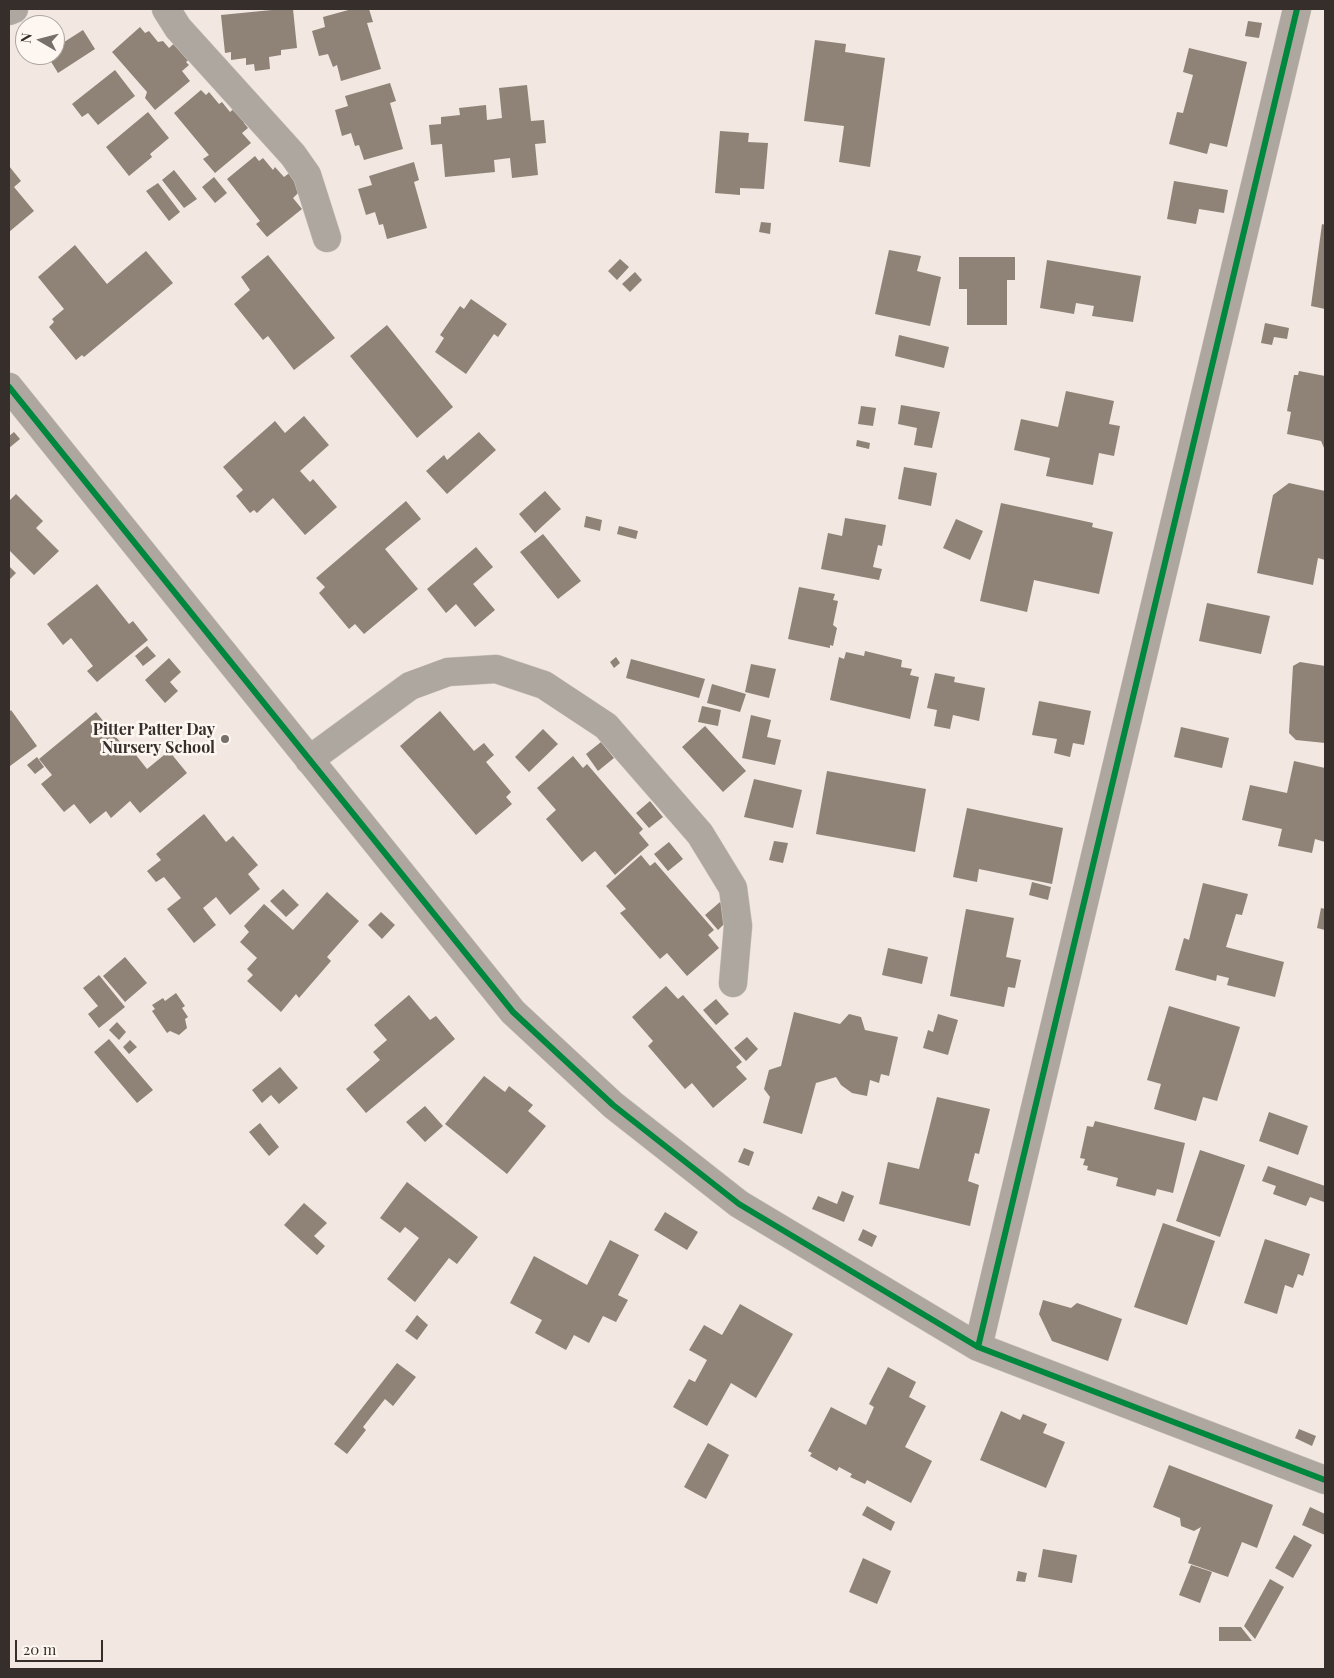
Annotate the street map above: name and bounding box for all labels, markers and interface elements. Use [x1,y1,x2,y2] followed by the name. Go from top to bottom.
[15,15,65,65] north arrow
[16,32,36,44] text: N
[93,720,215,758] place label: Pitter Patter Day Nursery School
[219,733,231,745] marker: Pitter Patter Day Nursery School
[18,1630,105,1662] scale bar
[23,1639,56,1659] text: 20 m

